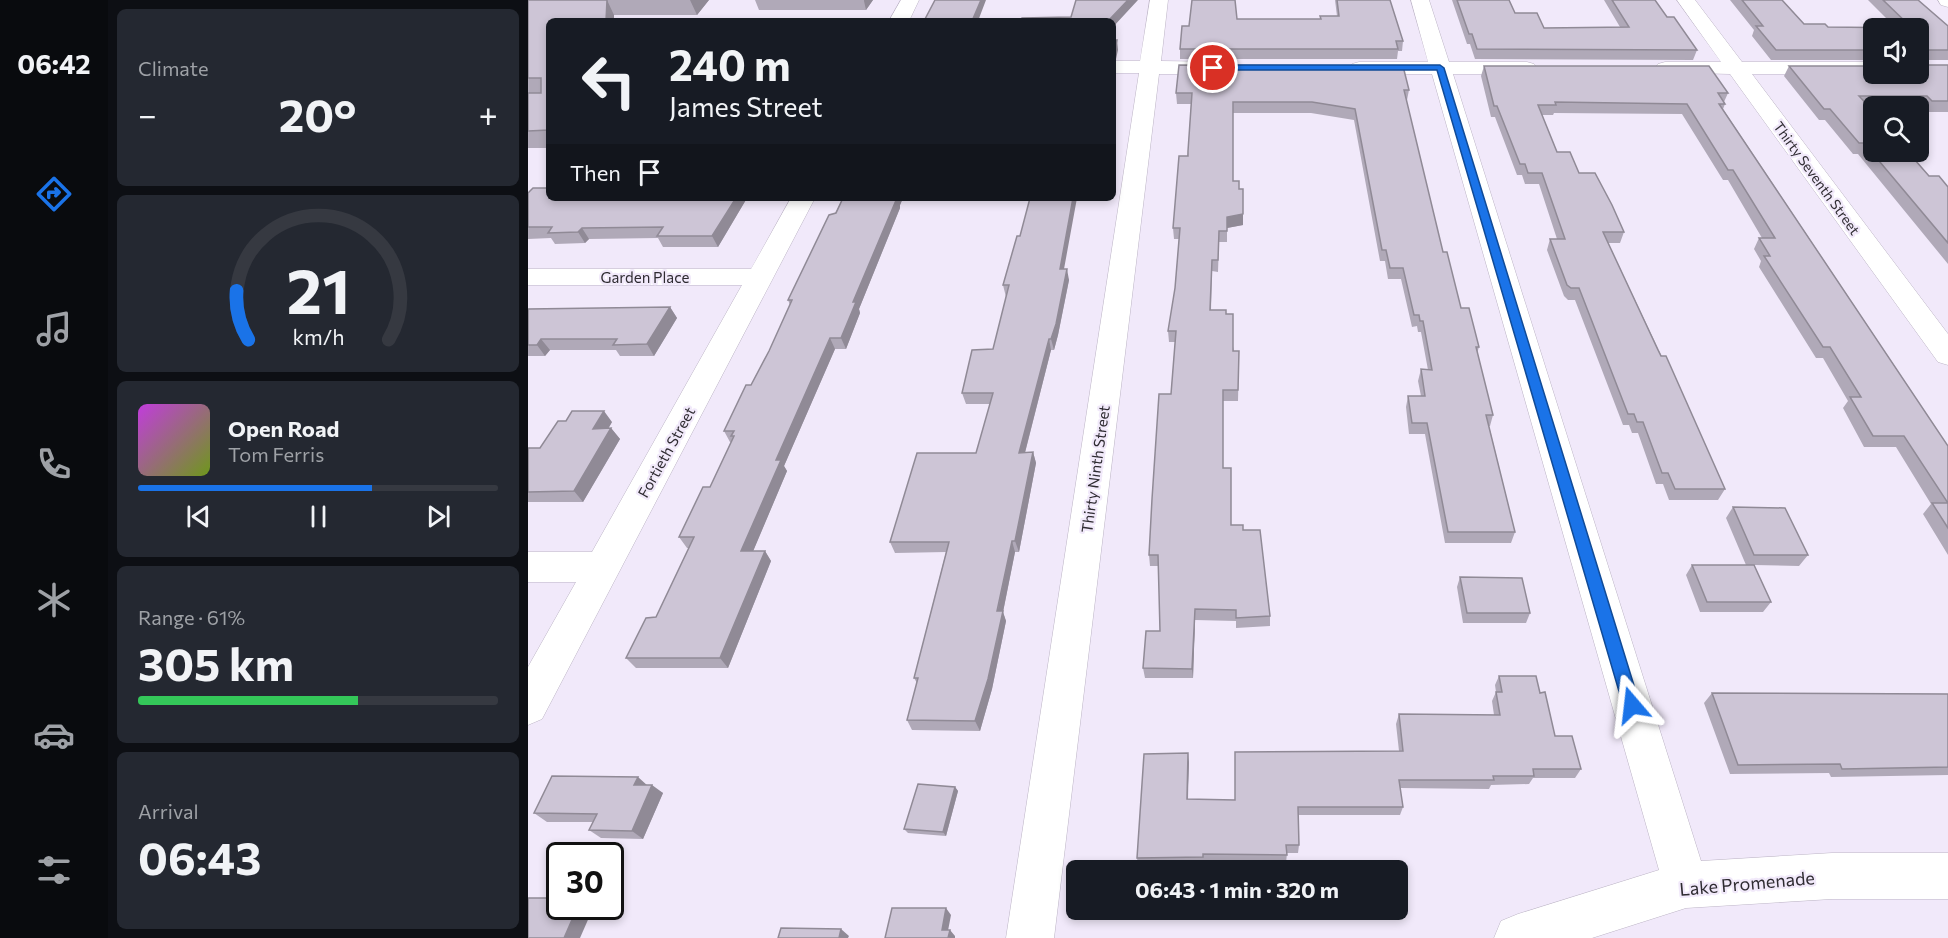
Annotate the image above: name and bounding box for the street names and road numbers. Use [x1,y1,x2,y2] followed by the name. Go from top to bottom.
[1770,118,1864,238] street label: Thirty Seventh Street
[600,268,690,286] street label: Garden Place
[634,403,698,501] street label: Fortieth Street
[1077,404,1113,534] street label: Thirty Ninth Street
[1678,866,1816,900] street label: Lake Promenade

